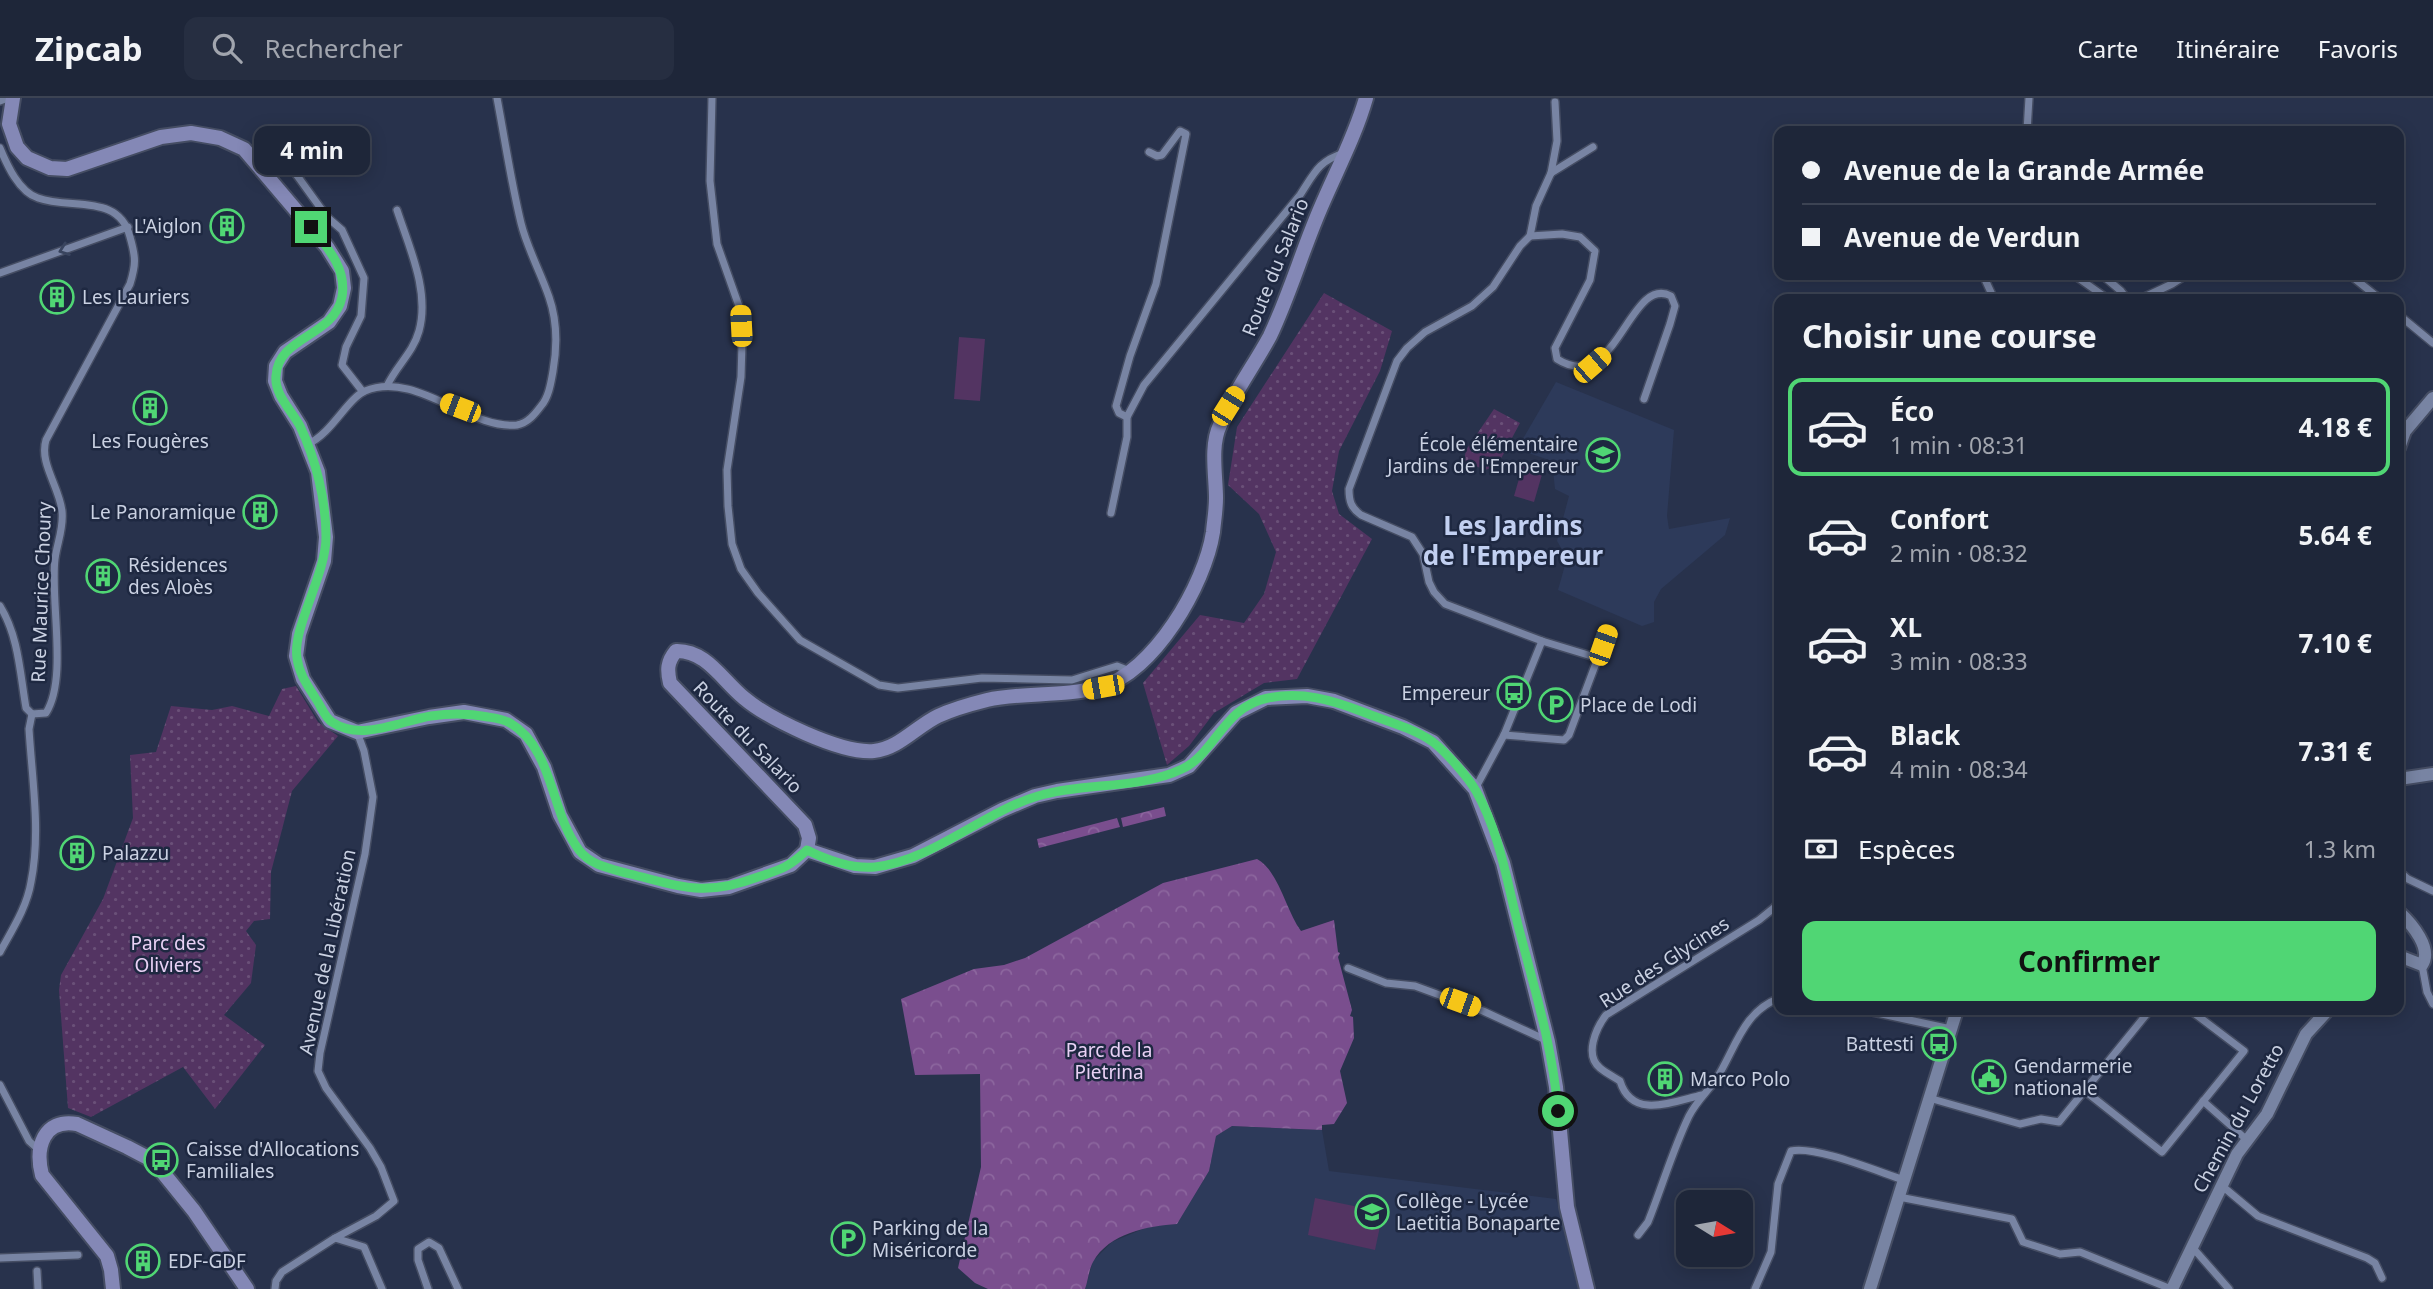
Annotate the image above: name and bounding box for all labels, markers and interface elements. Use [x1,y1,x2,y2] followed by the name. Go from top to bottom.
[184,17,674,80] search box
[35,26,142,71] text: Zipcab
[208,29,246,67] icon: search
[264,30,403,66] text: Rechercher
[2078,32,2138,65] text: Carte
[2176,32,2280,65] text: Itinéraire
[2318,32,2398,65] text: Favoris
[253,125,369,174] callout: 4 min
[280,134,344,166] text: 4 min
[1844,152,2204,188] text: Avenue de la Grande Armée
[1235,194,1315,340] street label: Route du Salario
[208,207,246,245] building icon: L'Aiglon
[295,211,327,243] route end
[134,213,202,239] place label: L'Aiglon
[1844,219,2080,255] text: Avenue de Verdun
[58,242,70,256] one-way arrow
[38,278,76,316] building icon: Les Lauriers
[82,284,189,310] place label: Les Lauriers
[730,304,753,348] car
[1802,314,2097,357] text: Choisir une course
[1570,343,1615,387] car
[1208,383,1249,429] car
[131,389,169,427] building icon: Les Fougères
[437,391,484,425] car
[1890,393,1934,429] text: Éco
[1806,396,1869,459] icon: car
[2298,409,2372,445] text: 4.18 €
[91,428,209,454] place label: Les Fougères
[1890,429,2028,461] text: 1 min · 08:31
[1385,431,1578,479] place label: École élémentaire Jardins de l'Empereur
[1584,436,1622,474] school or university icon: École élémentaire Jardins de l'Empereur
[241,493,279,531] building icon: Le Panoramique
[90,499,236,525] place label: Le Panoramique
[25,501,57,683] street label: Rue Maurice Choury
[1890,501,1989,537] text: Confort
[1806,504,1869,567] icon: car
[1423,507,1604,573] district label: Les Jardins de l'Empereur
[2298,517,2372,553] text: 5.64 €
[1890,537,2028,569] text: 2 min · 08:32
[128,552,228,600] place label: Résidences des Aloès
[84,557,122,595] building icon: Résidences des Aloès
[1890,609,1922,645] text: XL
[1806,612,1869,675] icon: car
[1587,622,1620,668] car
[2298,625,2372,661] text: 7.10 €
[1890,645,2028,677] text: 3 min · 08:33
[1081,673,1126,701] car
[1495,674,1533,712] bus stop icon: Empereur
[688,675,808,799] street label: Route du Salario
[1401,680,1490,706] place label: Empereur
[1537,686,1575,724] parking icon: Place de Lodi
[1580,692,1697,718] place label: Place de Lodi
[1890,717,1960,753] text: Black
[1806,720,1869,783] icon: car
[2298,733,2372,769] text: 7.31 €
[1890,753,2028,785] text: 4 min · 08:34
[1802,830,1840,868] icon: cash
[1858,831,1955,867] text: Espèces
[2304,833,2376,865] text: 1.3 km
[58,834,96,872] building icon: Palazzu
[102,840,169,866] place label: Palazzu
[292,847,362,1057] street label: Avenue de la Libération
[1594,910,1734,1014] street label: Rue des Glycines
[1802,921,2376,1001] button: Confirmer
[130,930,206,978] park label: Parc des Oliviers
[1437,985,1484,1019] car
[1920,1025,1958,1063] bus stop icon: Battesti
[1846,1031,1914,1057] place label: Battesti
[1066,1037,1152,1085] park label: Parc de la Pietrina
[2186,1039,2290,1197] street label: Chemin du Loretto
[2014,1053,2132,1101] place label: Gendarmerie nationale
[1970,1058,2008,1096] public building icon: Gendarmerie nationale
[1646,1060,1684,1098] building icon: Marco Polo
[1690,1066,1790,1092] place label: Marco Polo
[1542,1095,1574,1127] route start
[186,1136,359,1184] place label: Caisse d'Allocations Familiales
[142,1141,180,1179] bus stop icon: Caisse d'Allocations Familiales
[1396,1188,1560,1236] place label: Collège - Lycée Laetitia Bonaparte
[1676,1190,1754,1267] north arrow
[1676,1190,1753,1267] map controls
[1353,1193,1391,1231] school or university icon: Collège - Lycée Laetitia Bonaparte
[872,1215,988,1263] place label: Parking de la Miséricorde
[829,1220,867,1258] parking icon: Parking de la Miséricorde
[124,1242,162,1280] building icon: EDF-GDF
[168,1248,246,1274] place label: EDF-GDF

